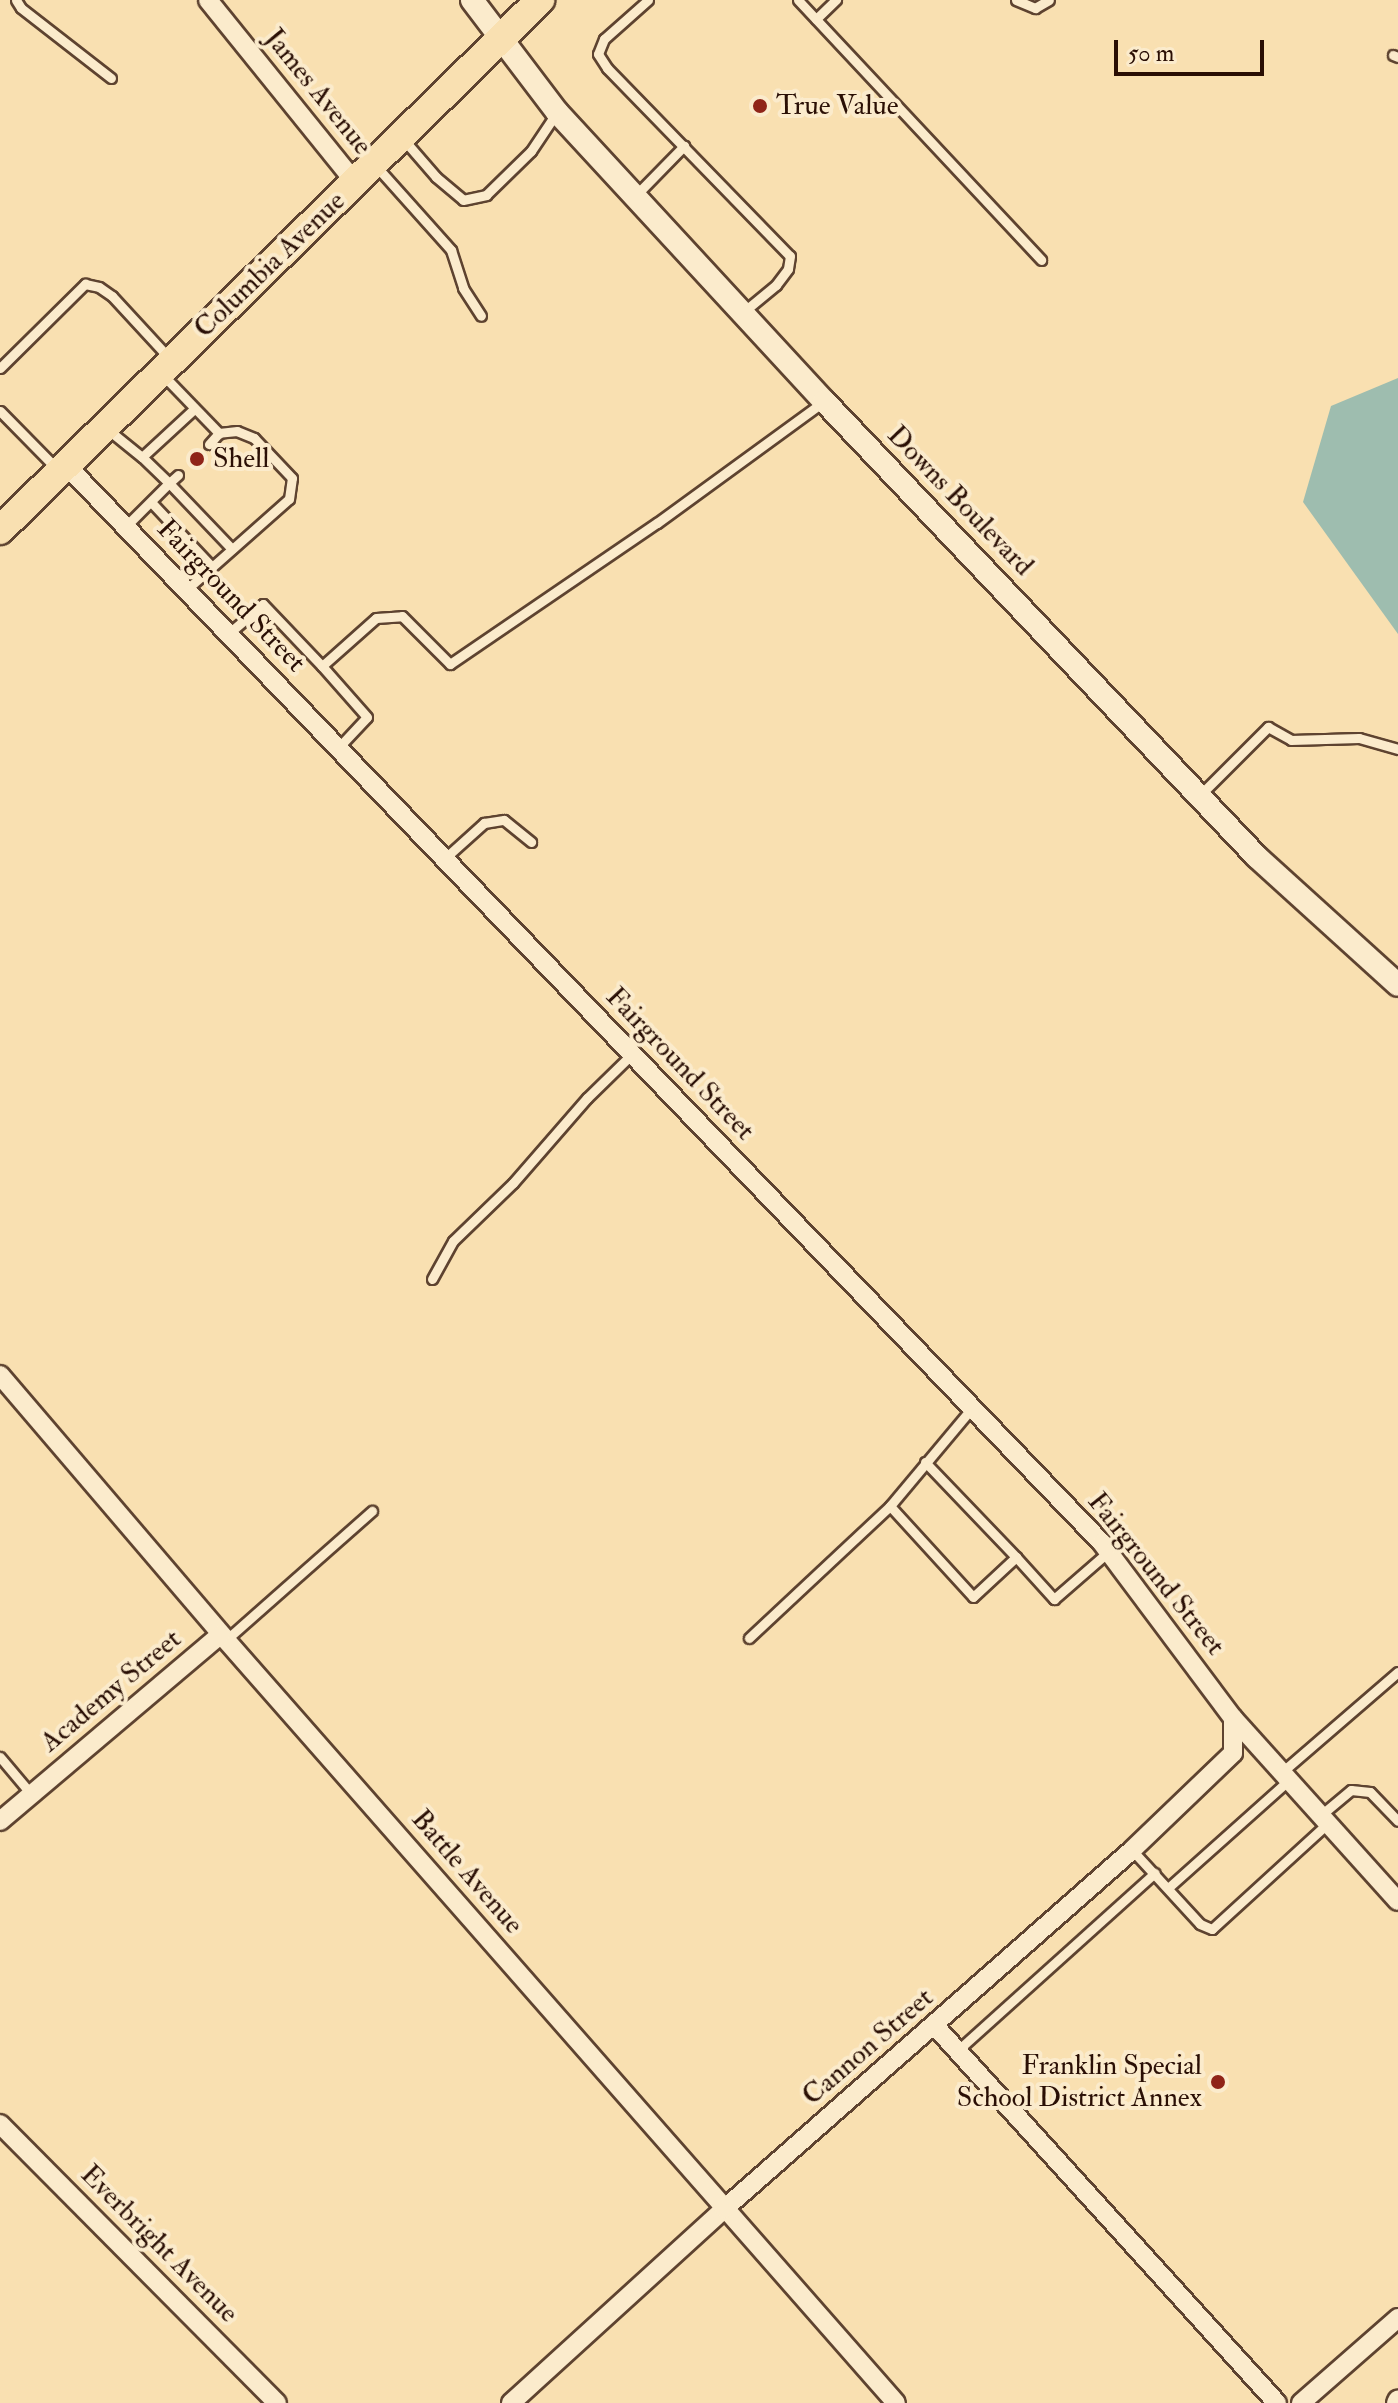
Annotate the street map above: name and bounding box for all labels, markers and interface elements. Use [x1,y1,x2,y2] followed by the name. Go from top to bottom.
[257,22,379,162] street label: James Avenue
[1118,24,1268,74] scale bar
[1128,38,1174,69] text: 50 m
[776,89,898,123] place label: True Value
[751,97,769,115] marker: True Value
[188,185,352,345] street label: Columbia Avenue
[880,419,1040,583] street label: Downs Boulevard
[213,442,269,476] place label: Shell
[188,450,206,468] marker: Shell
[150,513,312,679] street label: Fairground Street
[599,981,761,1147] street label: Fairground Street
[1080,1486,1232,1662] street label: Fairground Street
[34,1623,188,1759] street label: Academy Street
[404,1803,530,1941] street label: Battle Avenue
[796,1981,940,2113] street label: Cannon Street
[957,2049,1202,2115] place label: Franklin Special School District Annex
[1209,2073,1227,2091] marker: Franklin Special School District Annex
[73,2158,245,2330] street label: Everbright Avenue

